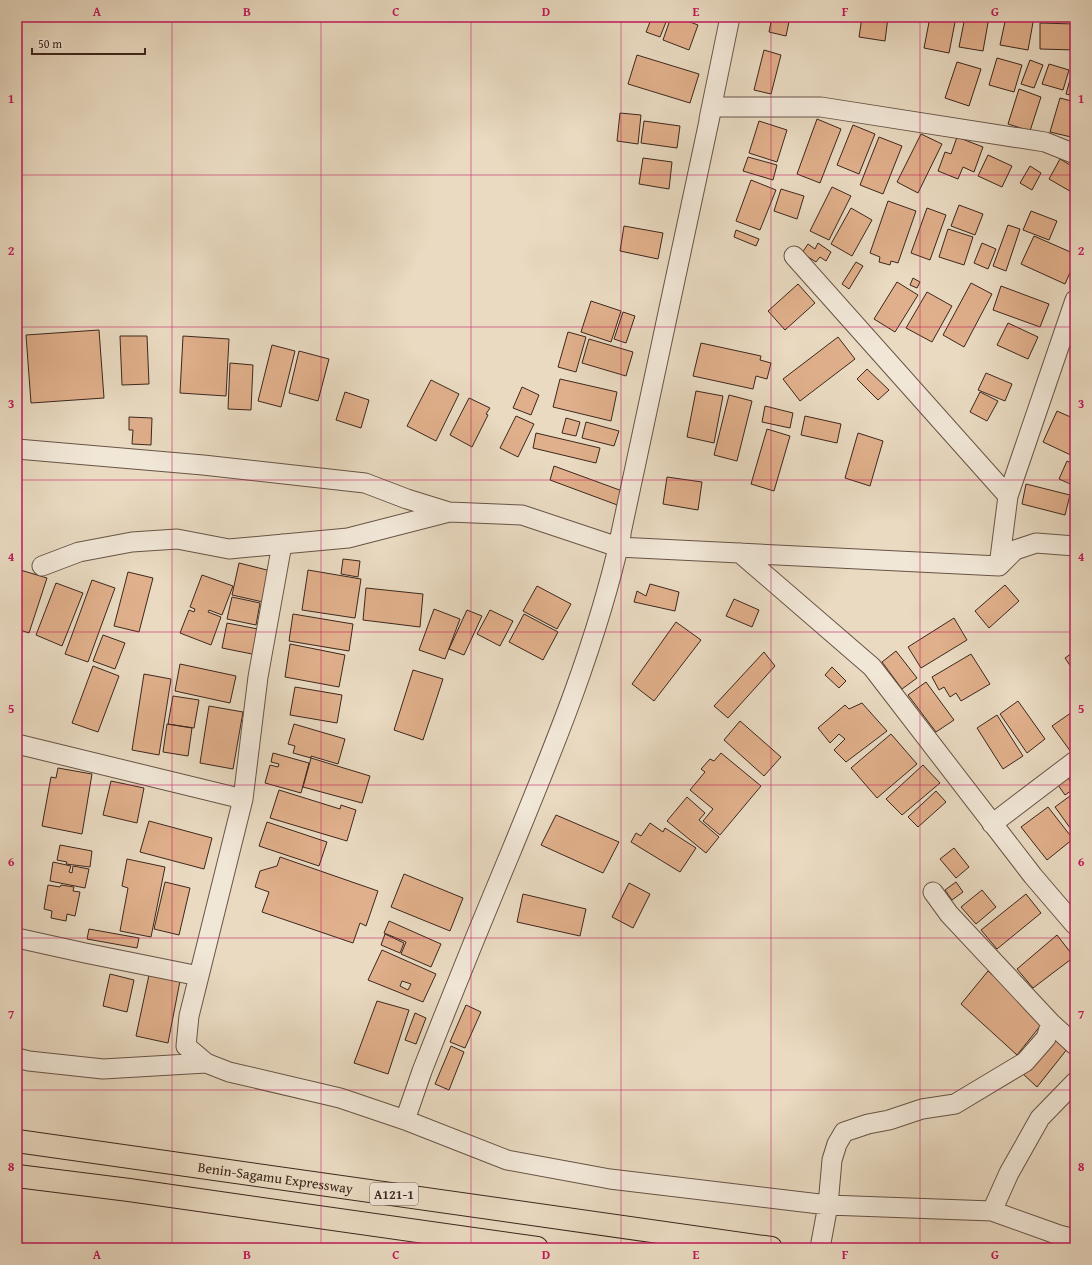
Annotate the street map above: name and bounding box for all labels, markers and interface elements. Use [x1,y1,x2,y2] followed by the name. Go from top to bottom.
[93,2,102,21] text: A
[243,2,251,21] text: B
[392,2,400,21] text: C
[542,2,550,21] text: D
[693,2,700,21] text: E
[842,2,849,21] text: F
[991,2,999,21] text: G
[32,30,145,56] scale bar
[38,35,62,52] text: 50 m
[8,89,14,108] text: 1
[1078,89,1084,108] text: 1
[8,241,15,260] text: 2
[1078,241,1085,260] text: 2
[8,394,14,413] text: 3
[1078,394,1084,413] text: 3
[8,547,15,566] text: 4
[1078,547,1085,566] text: 4
[8,699,15,718] text: 5
[1078,699,1085,718] text: 5
[8,852,15,871] text: 6
[1078,852,1085,871] text: 6
[8,1005,15,1024] text: 7
[1078,1005,1085,1024] text: 7
[8,1157,15,1176] text: 8
[196,1157,354,1199] street label: Benin-Sagamu Expressway
[1078,1157,1085,1176] text: 8
[370,1183,418,1205] road number: A121-1
[93,1245,102,1264] text: A
[243,1245,251,1264] text: B
[392,1245,400,1264] text: C
[542,1245,550,1264] text: D
[693,1245,700,1264] text: E
[842,1245,849,1264] text: F
[991,1245,999,1264] text: G

